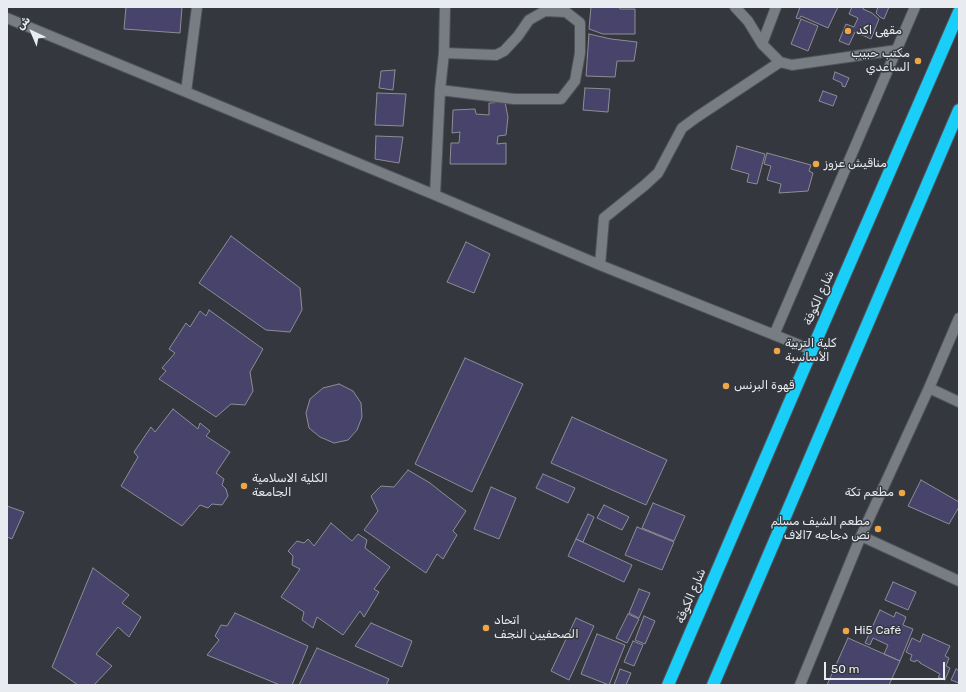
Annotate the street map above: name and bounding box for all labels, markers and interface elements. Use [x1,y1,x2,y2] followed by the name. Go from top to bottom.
[12,12,52,52] north arrow
[14,13,33,33] text: ش
[856,24,902,38] place label: مقهى اكد
[843,26,853,36] marker: مقهى اكد
[851,47,910,75] place label: مكتب حبيب الساعدي
[913,56,923,66] marker: مكتب حبيب الساعدي
[824,157,887,171] place label: مناقيش عزوز
[811,159,821,169] marker: مناقيش عزوز
[801,268,837,328] street label: شارع الكوفة
[785,337,836,365] place label: كلية التربية الأساسية
[772,346,782,356] marker: كلية التربية الأساسية
[734,379,794,393] place label: قهوة البرنس
[721,381,731,391] marker: قهوة البرنس
[252,472,328,500] place label: الكلية الاسلامية الجامعة
[239,481,249,491] marker: الكلية الاسلامية الجامعة
[845,486,894,500] place label: مطعم تكة
[897,488,907,498] marker: مطعم تكة
[771,515,870,543] place label: مطعم الشيف مسلم نص دجاجه 7الاف
[873,524,883,534] marker: مطعم الشيف مسلم نص دجاجه 7الاف
[673,566,709,626] street label: شارع الكوفة
[494,614,579,642] place label: اتحاد الصحفيين النجف
[481,623,491,633] marker: اتحاد الصحفيين النجف
[854,624,901,638] place label: Hi5 Café
[841,626,851,636] marker: Hi5 Café
[826,654,947,680] scale bar
[831,662,859,676] text: 50 m

